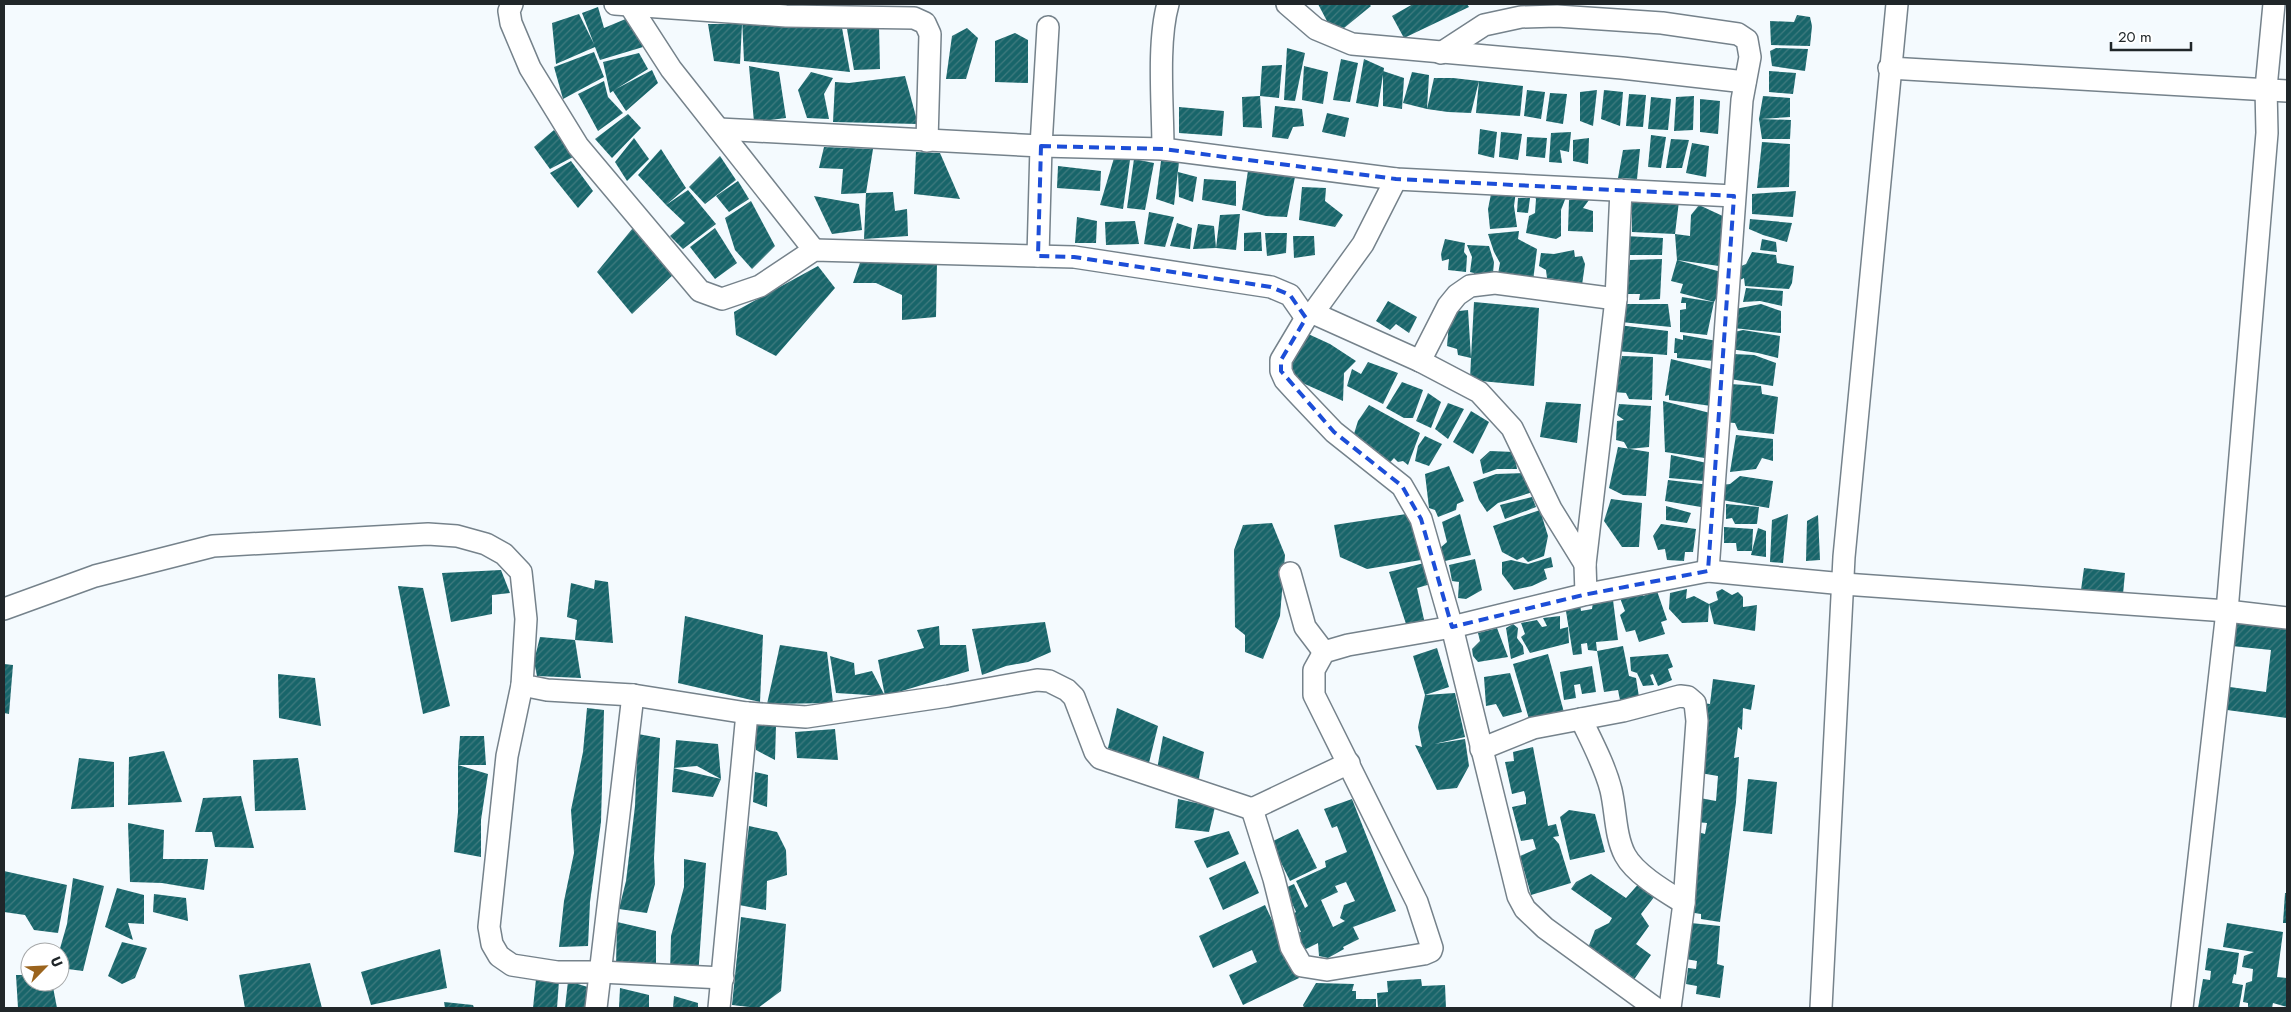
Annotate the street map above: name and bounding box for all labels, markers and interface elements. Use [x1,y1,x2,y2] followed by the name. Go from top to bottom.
[2111,20,2191,52] scale bar
[2118,26,2152,48] text: 20 m
[20,942,70,992] north arrow
[46,953,68,970] text: U

